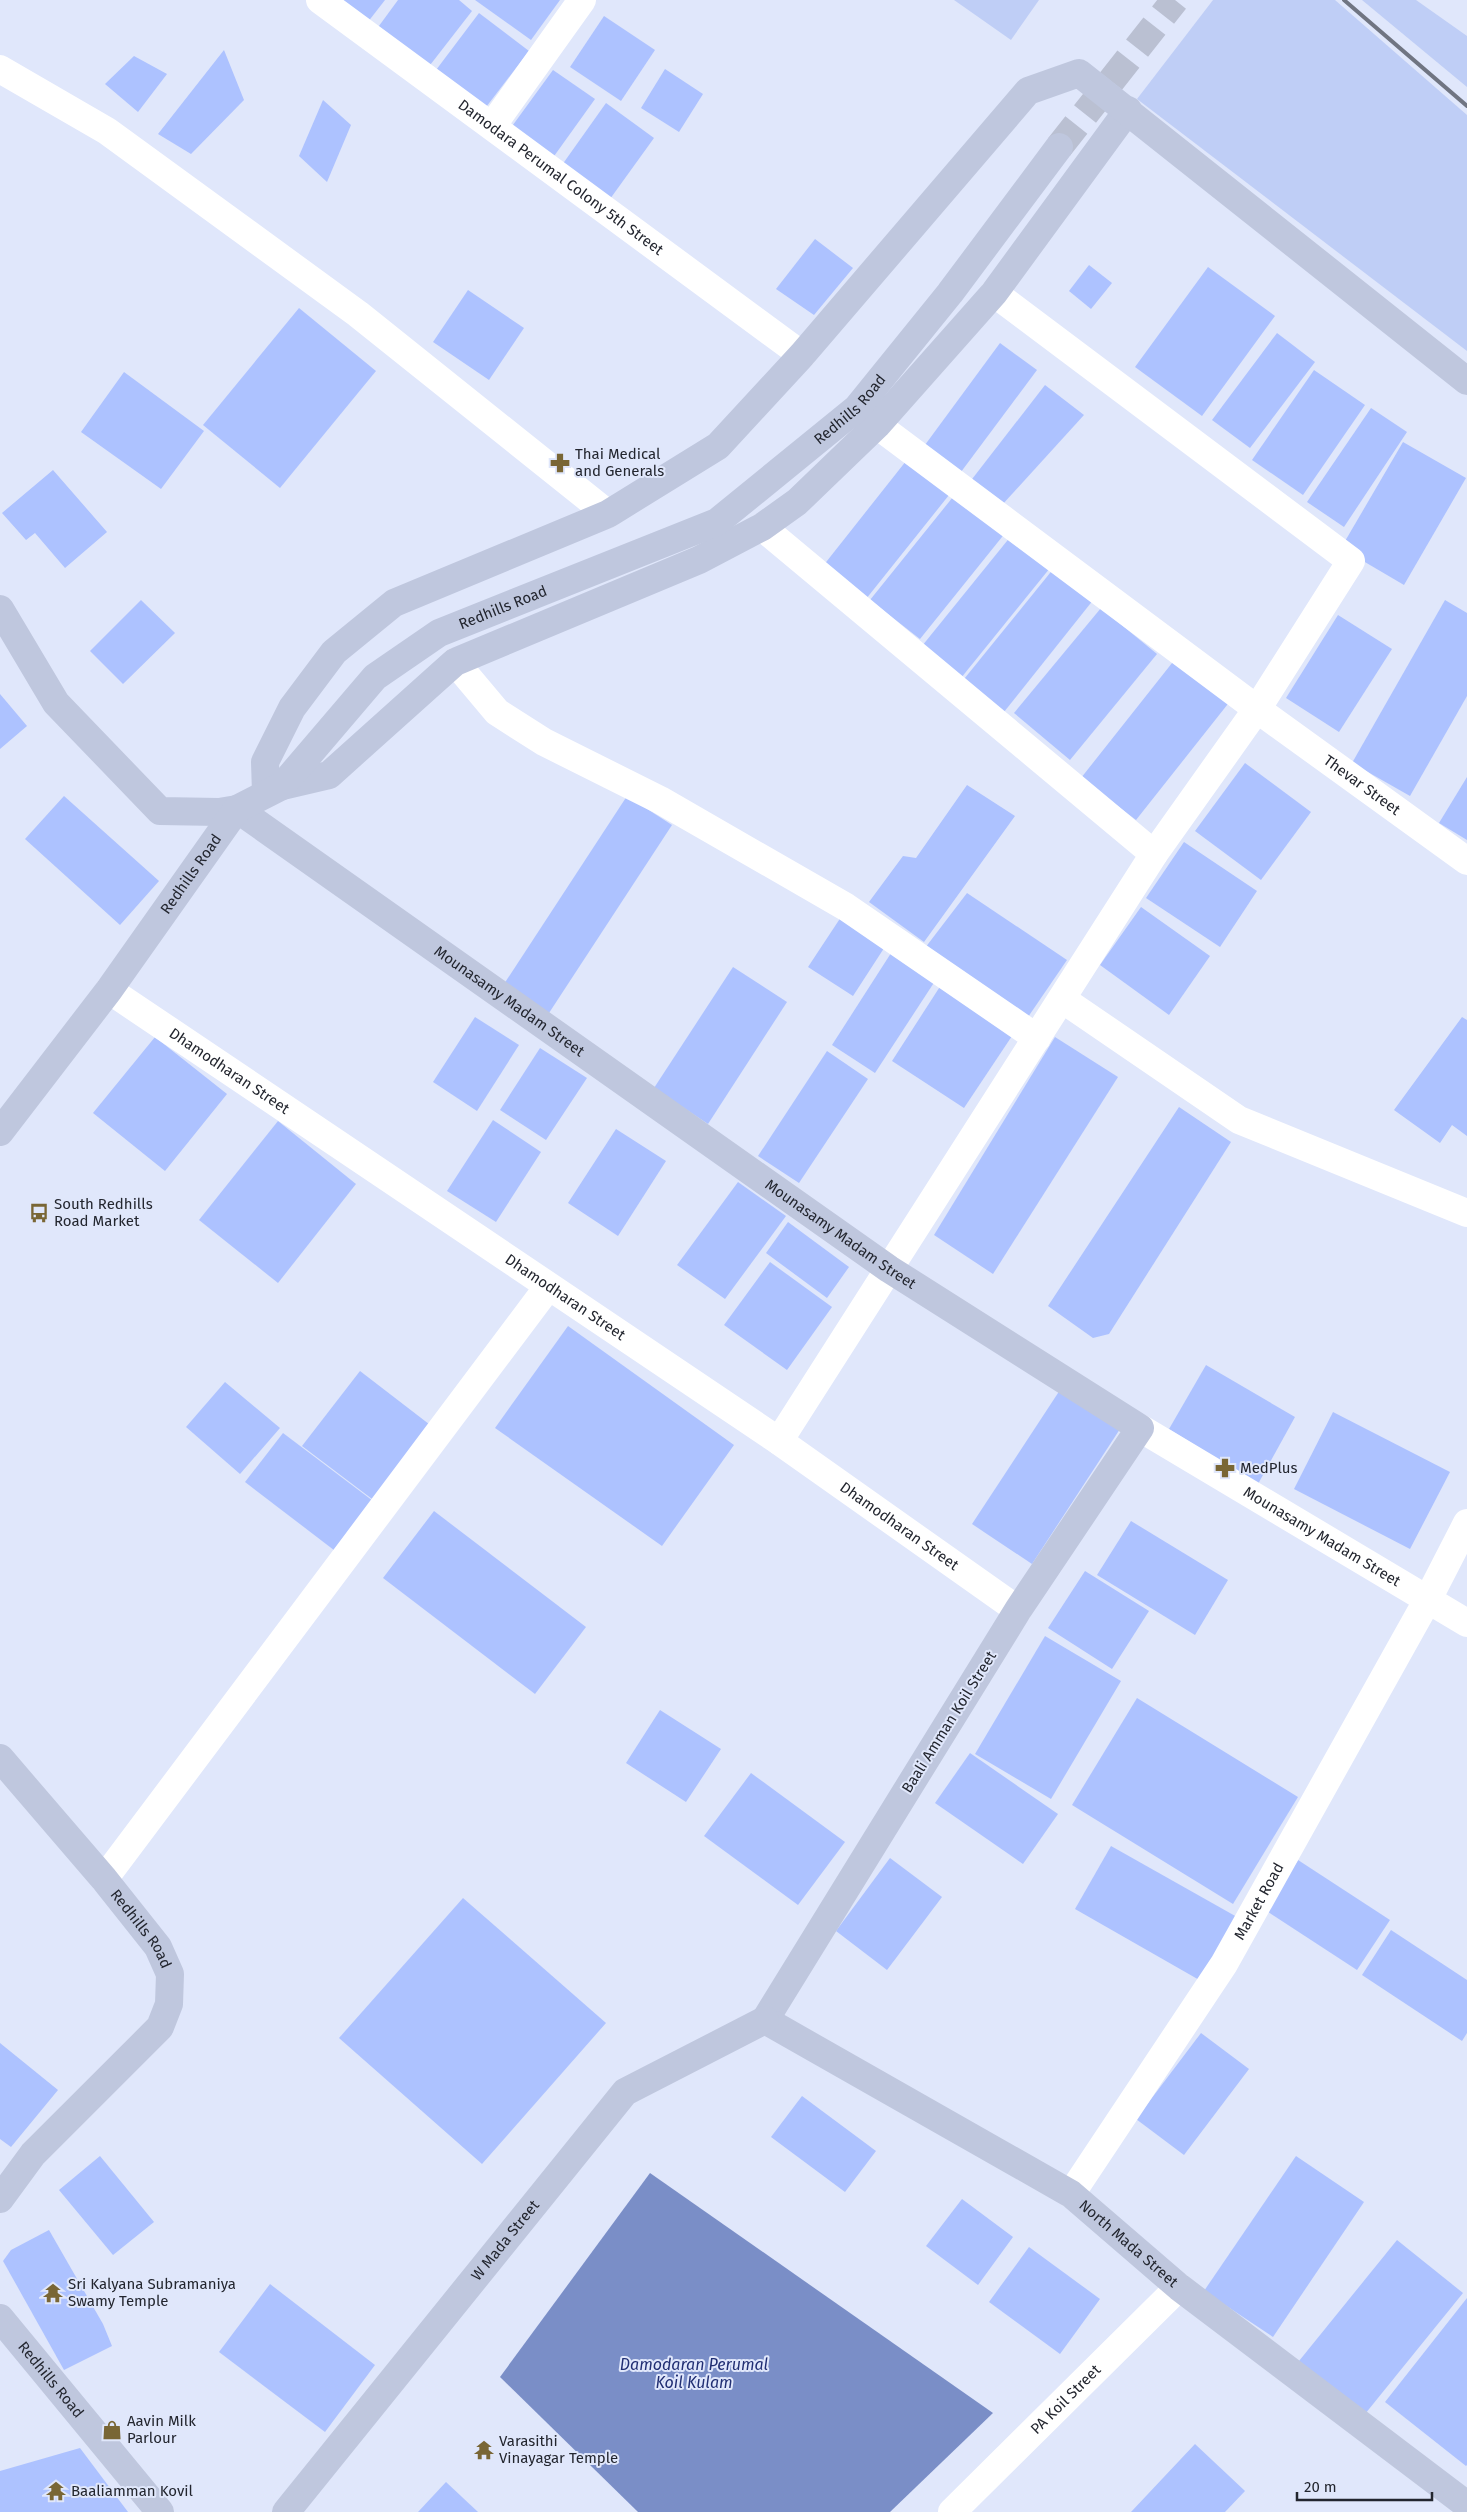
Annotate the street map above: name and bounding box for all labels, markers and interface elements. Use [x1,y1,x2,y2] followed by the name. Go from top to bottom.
[455,96,667,259] street label: Damodara Perumal Colony 5th Street
[810,371,890,448] street label: Redhills Road
[575,445,664,480] place label: Thai Medical and Generals
[549,452,571,474] pharmacy icon: Thai Medical and Generals
[456,582,550,633] street label: Redhills Road
[1320,751,1404,819] street label: Thevar Street
[157,831,225,917] street label: Redhills Road
[431,942,589,1061] street label: Mounasamy Madam Street
[166,1024,293,1118] street label: Dhamodharan Street
[762,1176,920,1293] street label: Mounasamy Madam Street
[54,1195,153,1230] place label: South Redhills Road Market
[28,1202,50,1224] bus stop icon: South Redhills Road Market
[502,1250,629,1344] street label: Dhamodharan Street
[1214,1457,1236,1479] pharmacy icon: MedPlus
[1240,1459,1298,1477] place label: MedPlus
[836,1478,963,1575] street label: Dhamodharan Street
[1240,1483,1404,1591] street label: Mounasamy Madam Street
[898,1647,1000,1796] street label: Baali Amman Koil Street
[1230,1860,1288,1943] street label: Market Road
[107,1886,175,1971] street label: Redhills Road
[467,2196,543,2284] street label: W Mada Street
[1075,2196,1182,2291] street label: North Mada Street
[68,2275,236,2310] place label: Sri Kalyana Subramaniya Swamy Temple
[42,2282,64,2304] temple icon: Sri Kalyana Subramaniya Swamy Temple
[14,2338,88,2422] street label: Redhills Road
[620,2355,768,2392] water label: Damodaran Perumal Koil Kulam
[1027,2360,1105,2438] street label: PA Koil Street
[127,2412,196,2447] place label: Aavin Milk Parlour
[101,2419,123,2441] shop icon: Aavin Milk Parlour
[499,2432,618,2467] place label: Varasithi Vinayagar Temple
[473,2439,495,2461] temple icon: Varasithi Vinayagar Temple
[1297,2470,1432,2502] scale bar
[1304,2478,1337,2496] text: 20 m
[45,2480,67,2502] temple icon: Baaliamman Kovil
[71,2482,194,2500] place label: Baaliamman Kovil

